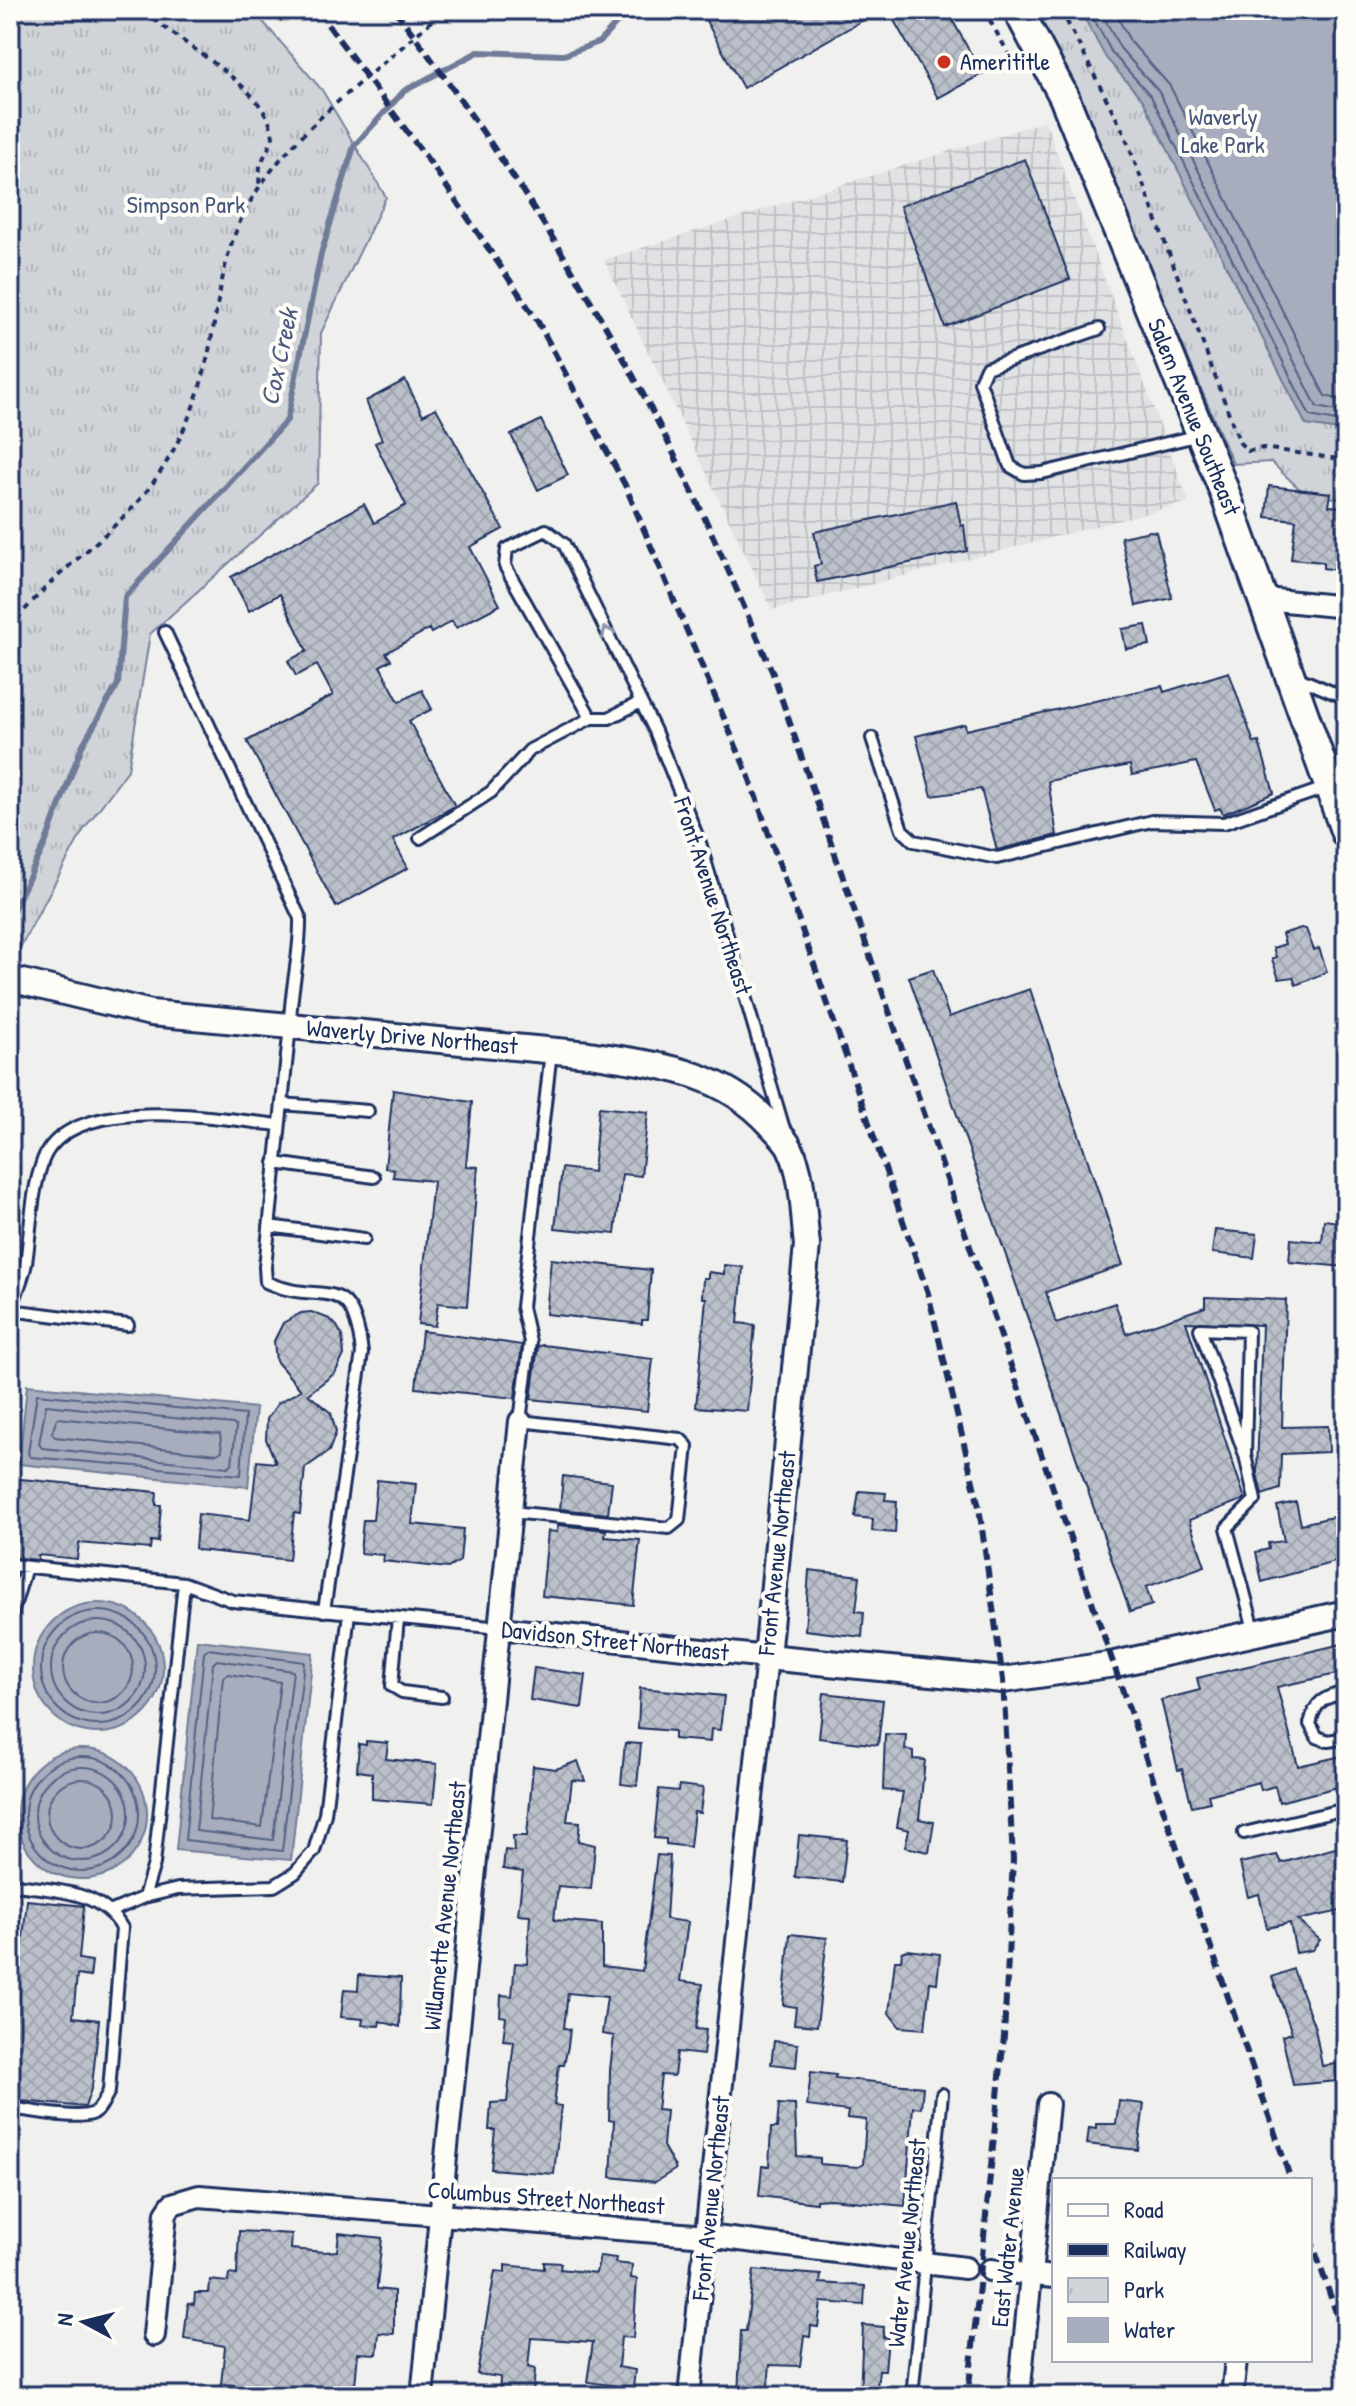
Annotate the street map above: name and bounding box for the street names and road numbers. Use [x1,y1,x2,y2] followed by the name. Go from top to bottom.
[1141,313,1249,521] street label: Salem Avenue Southeast
[667,792,761,999] street label: Front Avenue Northeast
[305,1011,520,1061] street label: Waverly Drive Northeast
[749,1448,803,1658] street label: Front Avenue Northeast
[500,1612,731,1668] street label: Davidson Street Northeast
[415,1779,473,2032] street label: Willamette Avenue Northeast
[683,2093,737,2303] street label: Front Avenue Northeast
[879,2136,933,2349] street label: Water Avenue Northeast
[983,2165,1031,2328] street label: East Water Avenue
[427,2173,666,2221] street label: Columbus Street Northeast

